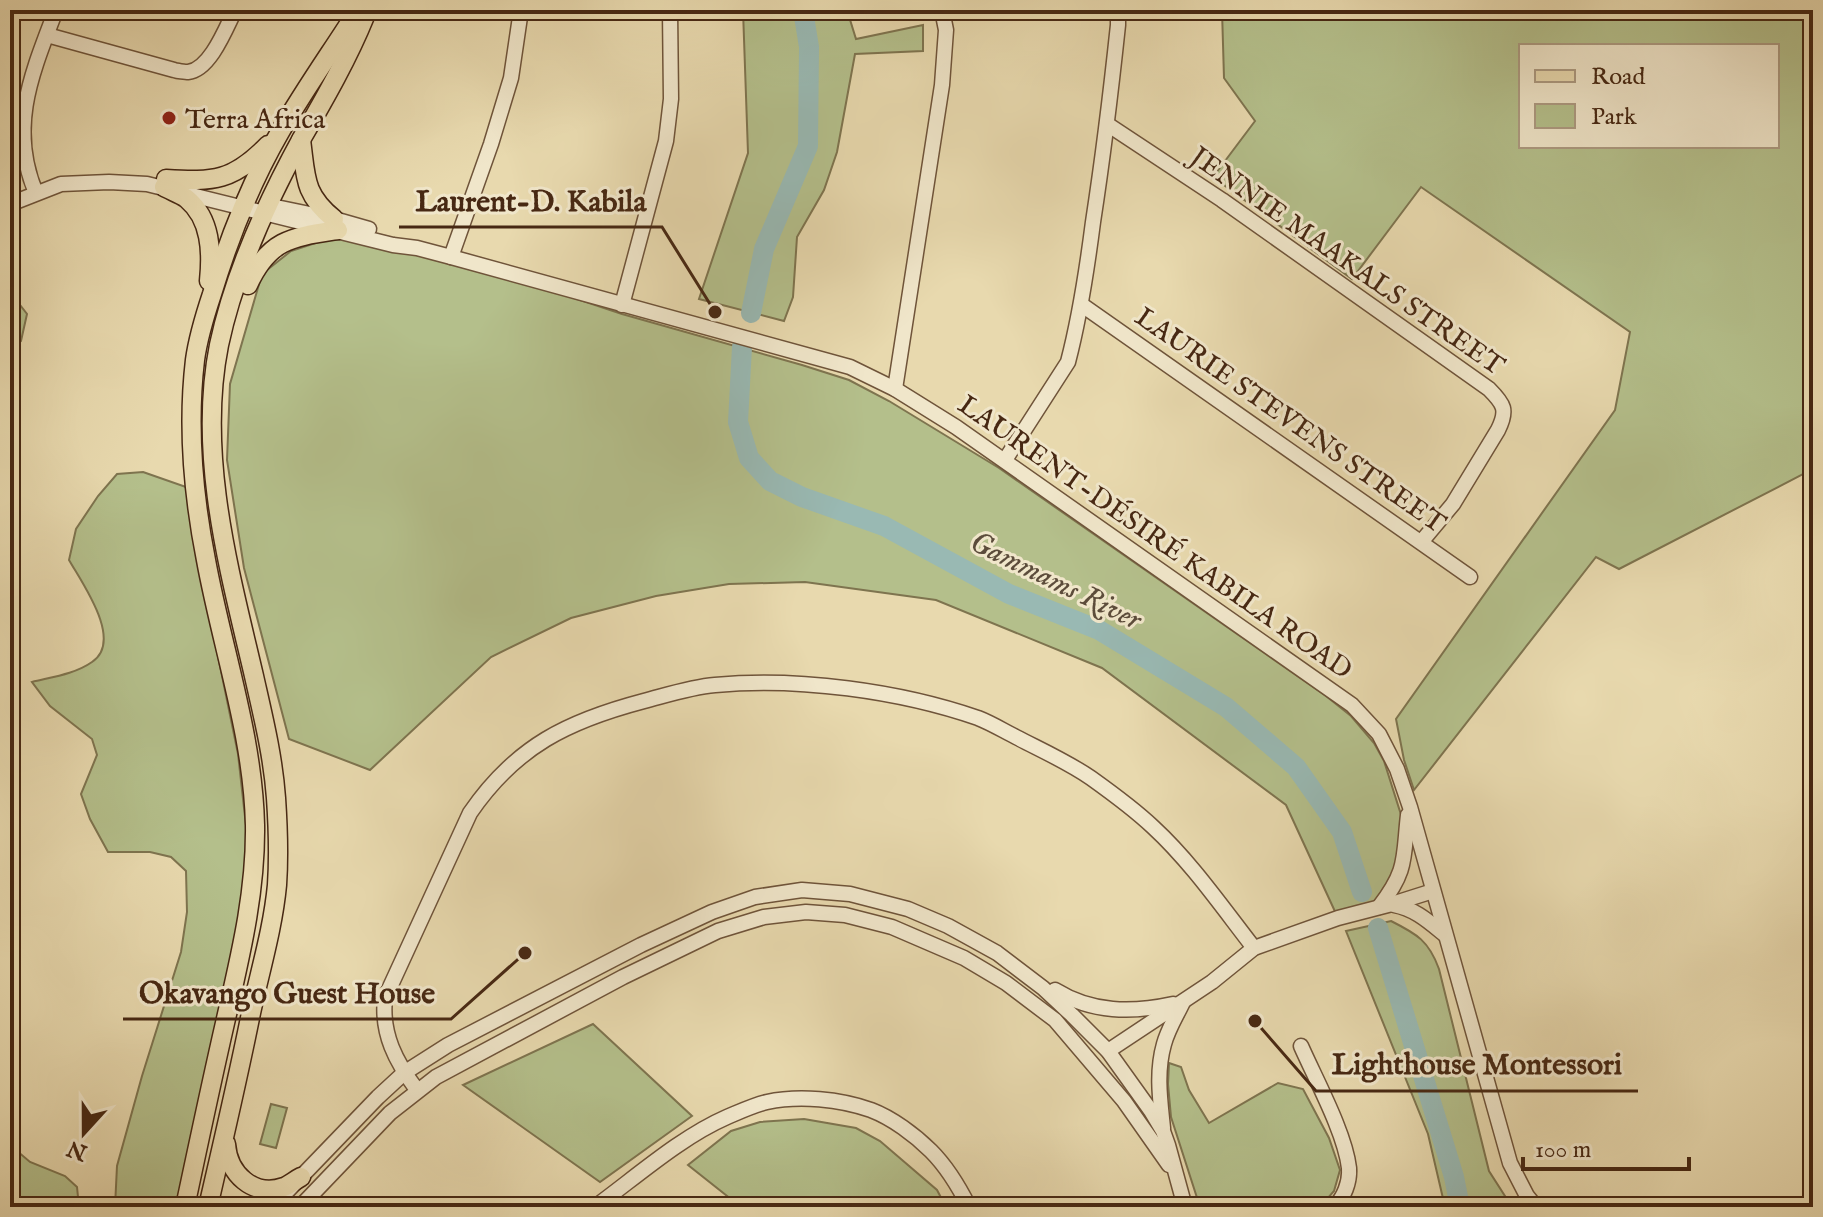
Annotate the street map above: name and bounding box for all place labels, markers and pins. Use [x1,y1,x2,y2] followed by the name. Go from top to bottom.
[185,103,326,138] place label: Terra Africa
[160,109,178,127] marker: Terra Africa
[399,173,662,227] callout: Laurent-D. Kabila
[123,965,451,1019] callout: Okavango Guest House
[1316,1037,1638,1091] callout: Lighthouse Montessori

